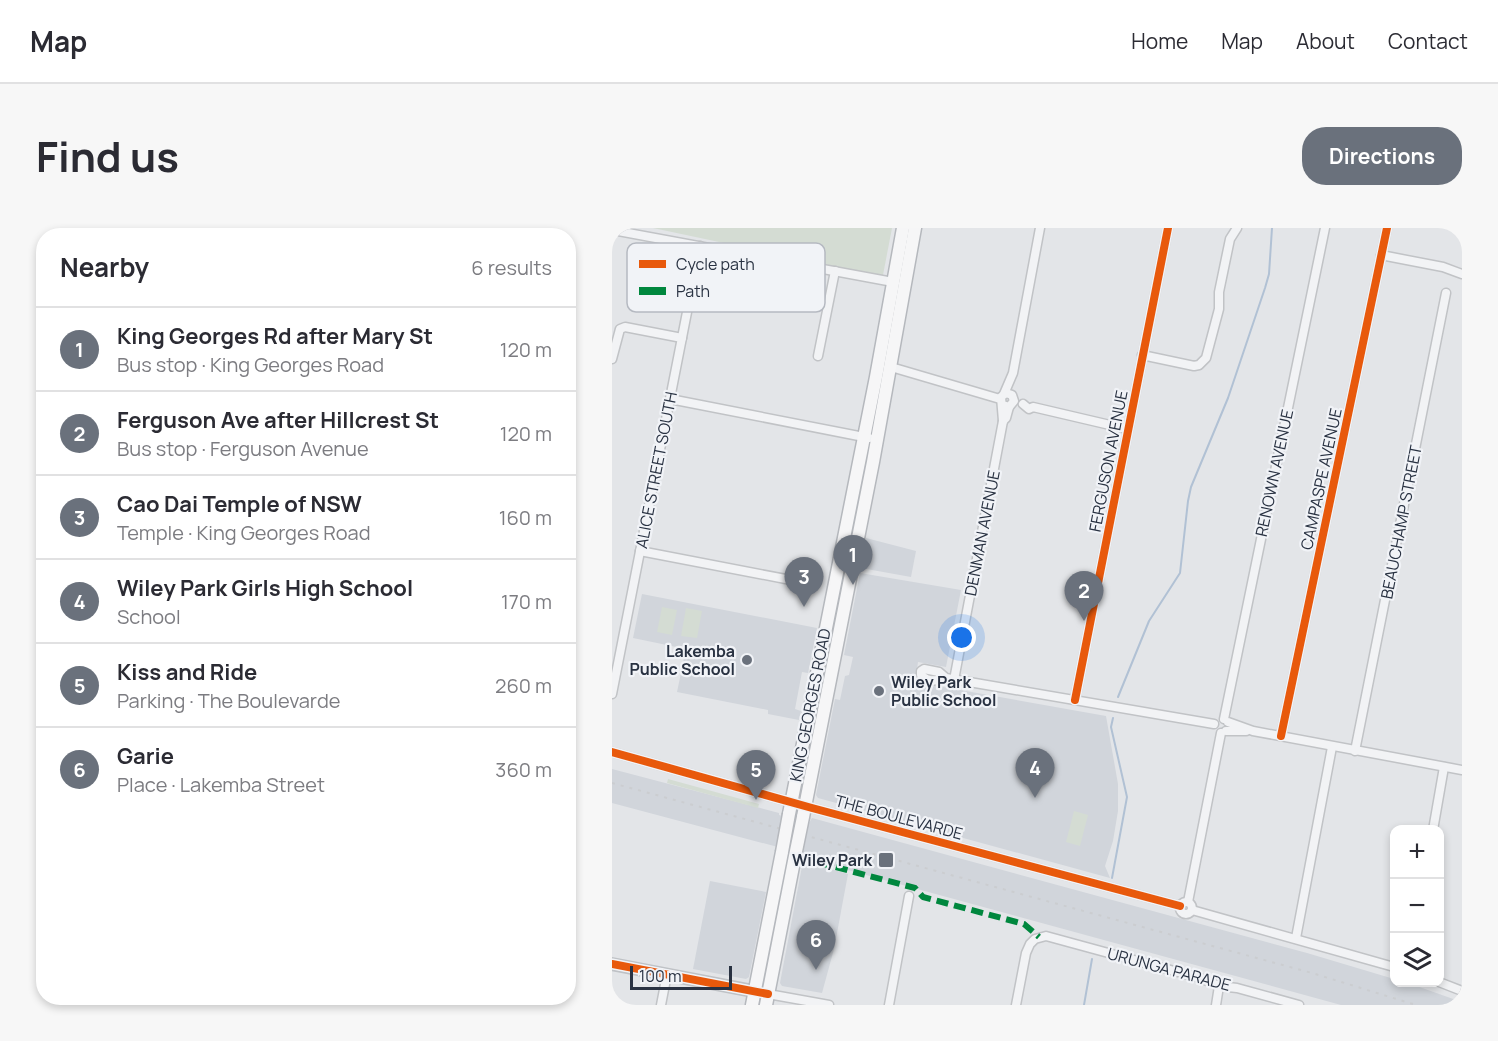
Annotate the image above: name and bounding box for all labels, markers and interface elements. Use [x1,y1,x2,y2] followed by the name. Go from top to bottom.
[30,22,87,60] text: Map
[1131,27,1188,55] text: Home
[1221,27,1263,55] text: Map
[1296,27,1355,55] text: About
[1388,27,1468,55] text: Contact
[36,127,179,185] text: Find us
[1302,127,1462,185] button: Directions
[627,243,825,312] legend
[60,249,149,285] text: Nearby
[676,253,755,275] text: Cycle path
[471,254,552,281] text: 6 results
[676,280,710,302] text: Path
[117,321,433,351] text: King Georges Rd after Mary St
[75,336,84,363] text: 1
[500,336,552,363] text: 120 m
[117,351,384,378] text: Bus stop · King Georges Road
[1083,388,1133,534] street label: FERGUSON AVENUE
[630,390,682,550] street label: ALICE STREET SOUTH
[117,405,439,435] text: Ferguson Ave after Hillcrest St
[1295,406,1347,552] street label: CAMPASPE AVENUE
[1250,407,1298,539] street label: RENOWN AVENUE
[74,420,85,447] text: 2
[500,420,552,447] text: 120 m
[117,435,369,462] text: Bus stop · Ferguson Avenue
[1375,443,1427,601] street label: BEAUCHAMP STREET
[959,468,1005,598] street label: DENMAN AVENUE
[117,489,362,519] text: Cao Dai Temple of NSW
[74,504,85,531] text: 3
[499,504,552,531] text: 160 m
[117,519,371,546] text: Temple · King Georges Road
[834,536,872,585] pin: 1
[784,558,824,607] pin: 3
[1064,572,1104,621] pin: 2
[117,573,413,603] text: Wiley Park Girls High School
[73,588,86,615] text: 4
[501,588,552,615] text: 170 m
[117,603,181,630] text: School
[947,623,976,652] your location
[784,626,836,783] street label: KING GEORGES ROAD
[630,640,735,680] place label: Lakemba Public School
[740,653,754,667] marker: Lakemba Public School
[117,657,257,687] text: Kiss and Ride
[891,671,996,711] place label: Wiley Park Public School
[74,672,85,699] text: 5
[495,672,552,699] text: 260 m
[872,684,886,698] marker: Wiley Park Public School
[117,687,340,714] text: Parking · The Boulevarde
[117,741,174,771] text: Garie
[1016,748,1054,798] pin: 4
[736,750,776,800] pin: 5
[73,756,86,783] text: 6
[495,756,552,783] text: 360 m
[117,771,325,798] text: Place · Lakemba Street
[833,789,965,845] street label: THE BOULEVARDE
[1390,825,1444,987] map controls
[1390,825,1444,879] button: +
[792,849,872,871] place label: Wiley Park
[877,851,895,869] marker: Wiley Park
[1390,879,1444,933] button: −
[796,920,836,970] pin: 6
[1390,933,1444,987] button: layers
[1105,942,1233,996] street label: URUNGA PARADE
[630,963,732,990] scale bar
[639,965,682,987] text: 100 m

